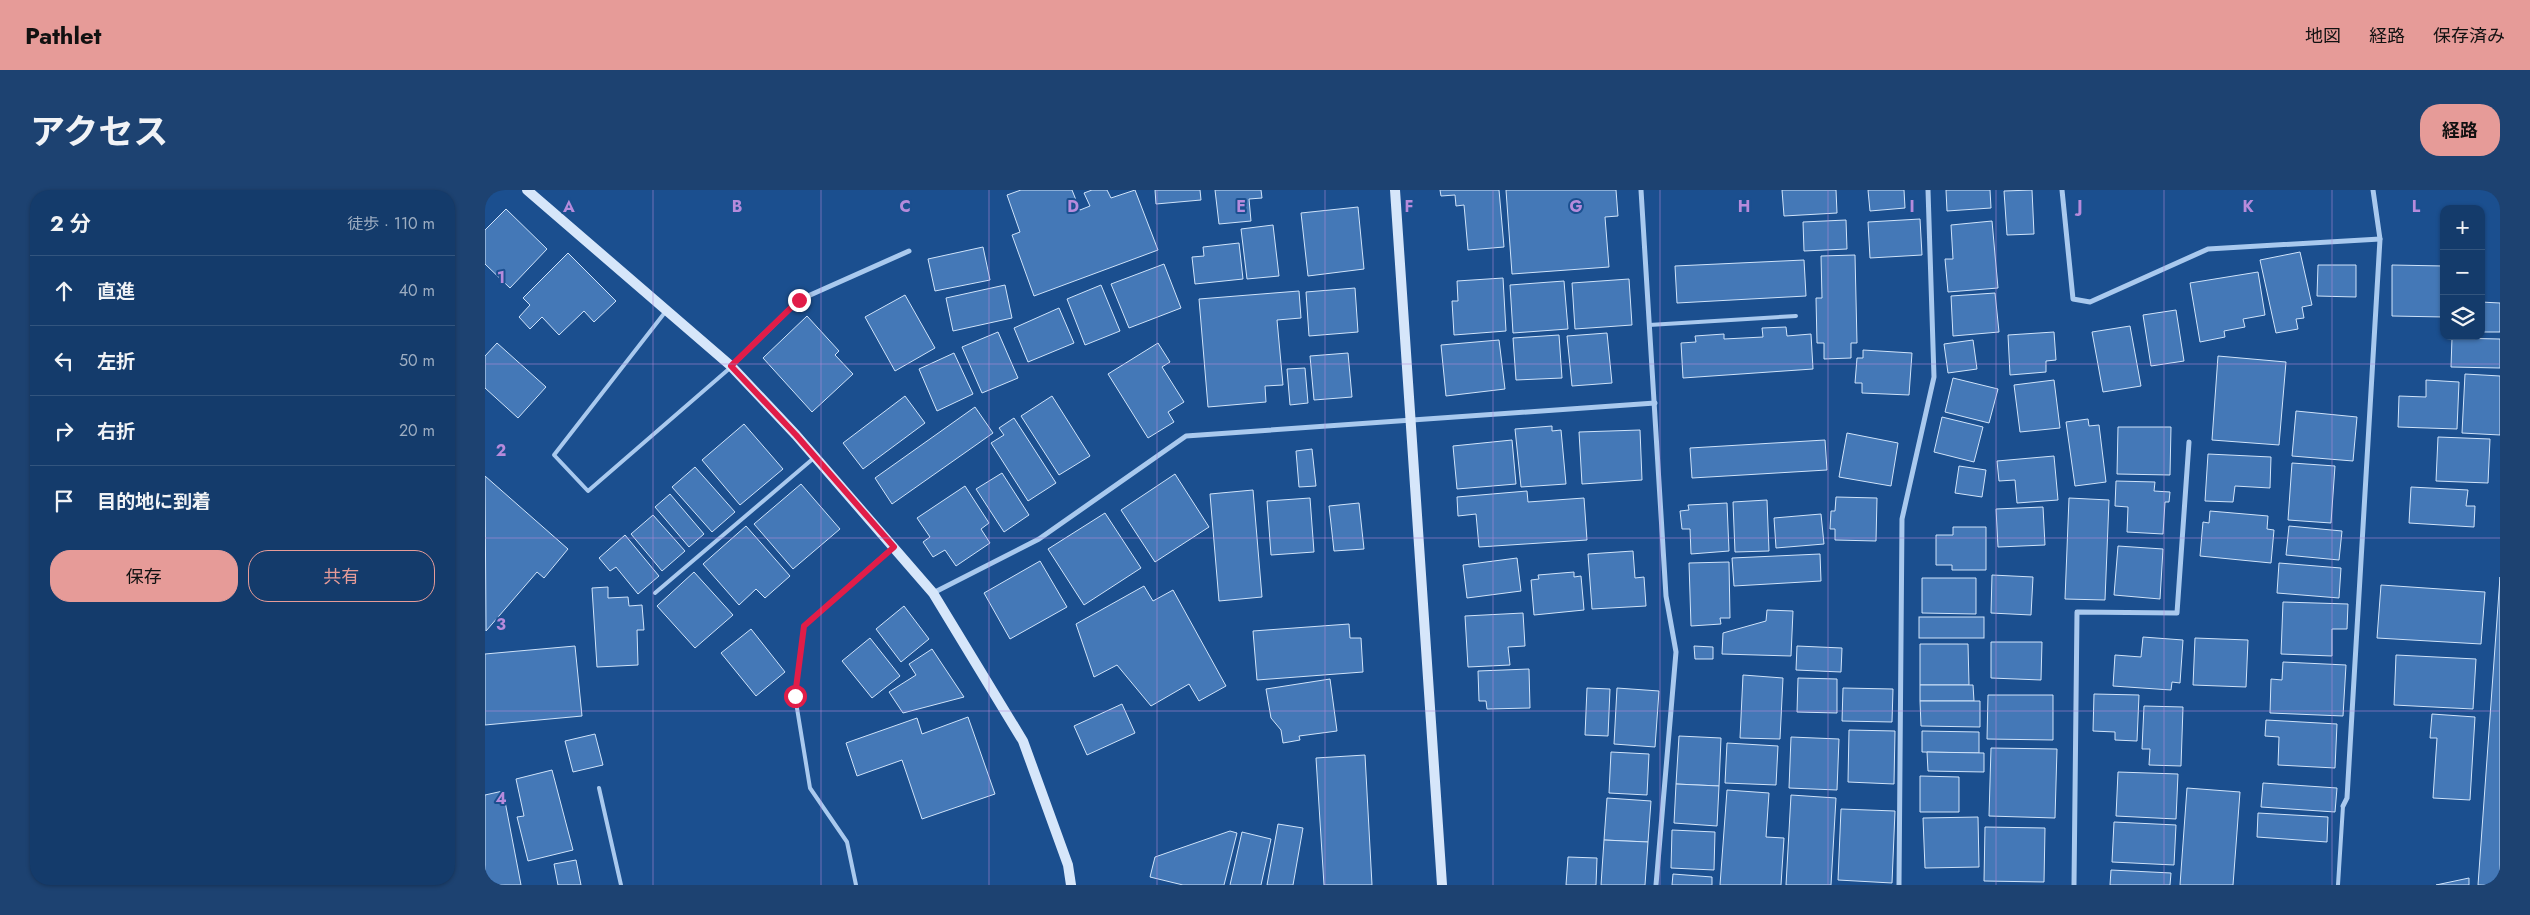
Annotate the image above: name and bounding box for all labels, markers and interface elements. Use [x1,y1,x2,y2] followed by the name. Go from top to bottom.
[25,18,101,53] text: Pathlet
[2305,23,2341,49] text: 地図
[2369,23,2405,49] text: 経路
[2433,23,2505,49] text: 保存済み
[2420,104,2500,156] button: 経路
[30,107,168,157] text: アクセス
[562,195,575,218] text: A
[732,195,742,218] text: B
[899,195,911,218] text: C
[1067,195,1079,218] text: D
[1236,195,1246,218] text: E
[1405,195,1413,218] text: F
[1569,195,1583,218] text: G
[1738,195,1750,218] text: H
[1909,195,1915,218] text: I
[2074,195,2083,218] text: J
[2242,195,2254,218] text: K
[2412,195,2421,218] text: L
[2440,205,2485,340] map controls
[2440,205,2485,250] button: +
[50,209,91,239] text: 2 分
[347,212,435,235] text: 徒歩 · 110 m
[2440,250,2485,295] button: −
[497,266,505,289] text: 1
[50,277,78,305] icon: ahead
[97,278,135,305] text: 直進
[399,279,435,302] text: 40 m
[788,289,811,312] route end
[2440,295,2485,340] button: layers
[50,347,78,375] icon: left
[97,348,135,375] text: 左折
[399,349,435,372] text: 50 m
[50,417,78,445] icon: right
[97,418,135,445] text: 右折
[399,419,435,442] text: 20 m
[496,439,506,462] text: 2
[50,487,78,515] icon: arrive
[97,488,211,515] text: 目的地に到着
[50,550,238,602] button: 保存
[248,550,435,602] button: 共有
[496,613,506,636] text: 3
[784,685,807,708] route start
[495,787,507,810] text: 4

